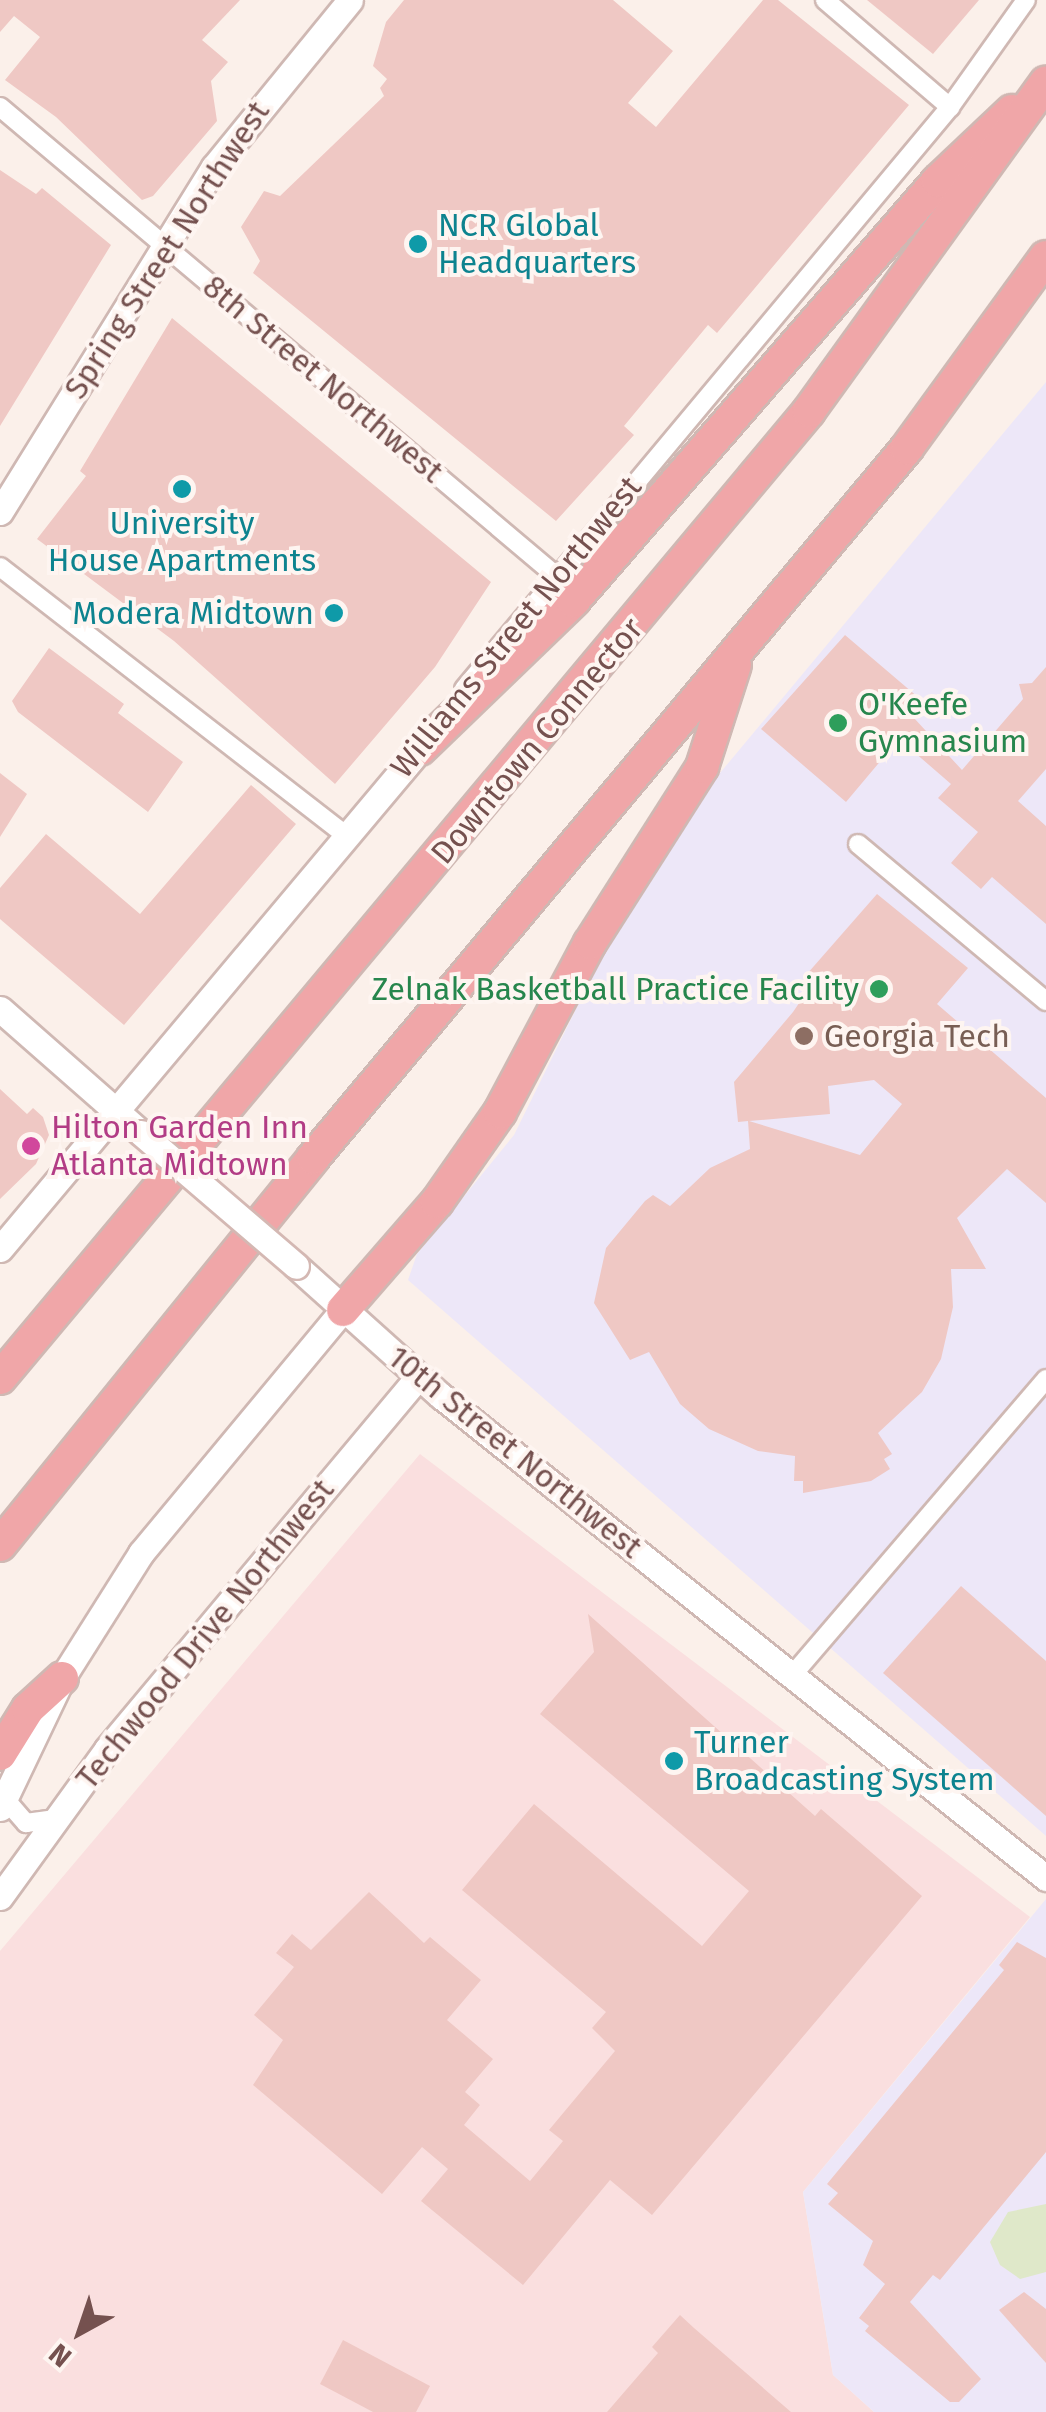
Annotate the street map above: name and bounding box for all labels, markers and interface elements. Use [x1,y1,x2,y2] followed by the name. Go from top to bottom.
[56,94,278,406] street label: Spring Street Northwest
[438,207,636,282] place label: NCR Global Headquarters
[407,233,429,255] marker: NCR Global Headquarters
[195,267,451,491] street label: 8th Street Northwest
[382,468,650,786] street label: Williams Street Northwest
[171,478,193,500] marker: University House Apartments
[48,505,316,580] place label: University House Apartments
[72,594,314,632] place label: Modera Midtown
[323,602,345,624] marker: Modera Midtown
[423,610,651,872] street label: Downtown Connector
[858,686,1027,761] place label: O'Keefe Gymnasium
[827,712,849,734] marker: O'Keefe Gymnasium
[371,970,859,1008] place label: Zelnak Basketball Practice Facility
[868,978,890,1000] marker: Zelnak Basketball Practice Facility
[824,1017,1010,1055] place label: Georgia Tech
[793,1025,815,1047] marker: Georgia Tech
[51,1109,308,1184] place label: Hilton Garden Inn Atlanta Midtown
[20,1135,42,1157] marker: Hilton Garden Inn Atlanta Midtown
[380,1338,650,1566] street label: 10th Street Northwest
[68,1471,342,1797] street label: Techwood Drive Northwest
[694,1724,995,1799] place label: Turner Broadcasting System
[663,1750,685,1772] marker: Turner Broadcasting System
[30,2282,130,2382] north arrow
[43,2337,78,2374] text: N

